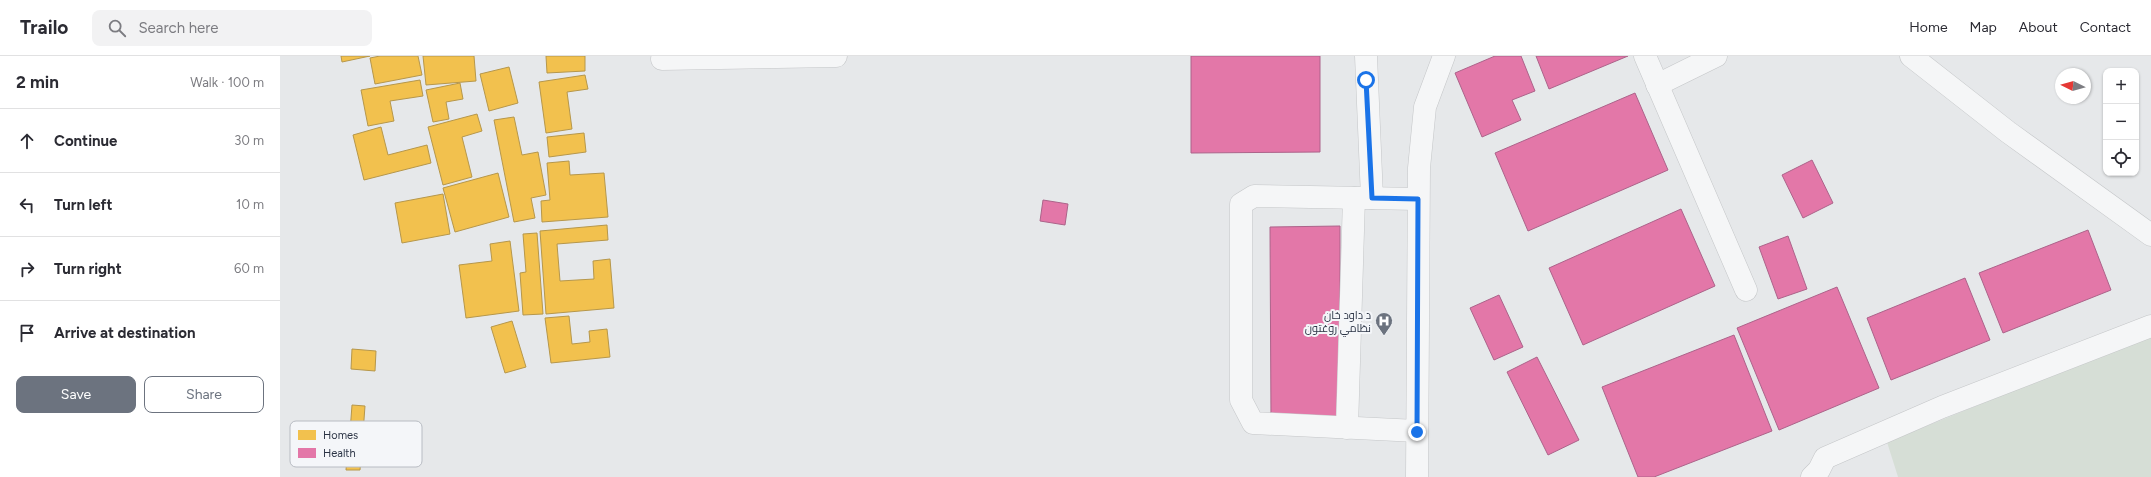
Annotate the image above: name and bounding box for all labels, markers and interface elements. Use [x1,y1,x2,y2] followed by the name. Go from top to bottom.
[92,10,372,46] search box
[20,16,68,39] text: Trailo
[106,17,128,39] icon: search
[138,19,219,37] text: Search here
[1909,19,1948,36] text: Home
[1970,19,1997,36] text: Map
[2019,19,2058,36] text: About
[2080,19,2131,36] text: Contact
[2055,68,2091,104] north arrow
[2103,68,2139,176] map controls
[2103,68,2139,104] button: +
[1357,71,1375,89] route start
[16,72,59,92] text: 2 min
[190,75,264,90] text: Walk · 100 m
[2103,104,2139,140] button: −
[16,130,38,152] icon: ahead
[54,132,117,150] text: Continue
[234,133,264,148] text: 30 m
[2103,140,2139,176] button: locate
[16,194,38,216] icon: left
[54,196,112,214] text: Turn left
[236,197,264,212] text: 10 m
[16,258,38,280] icon: right
[54,260,122,278] text: Turn right
[234,261,264,276] text: 60 m
[1305,309,1371,337] place label: د داود خان نظامي روغتون
[1374,311,1394,336] hospital icon: د داود خان نظامي روغتون
[16,322,38,344] icon: arrive
[54,324,195,342] text: Arrive at destination
[16,376,136,413] button: Save
[144,376,264,413] button: Share
[290,421,422,467] legend
[1408,423,1426,441] route end
[323,429,358,442] text: Homes
[323,447,356,460] text: Health

